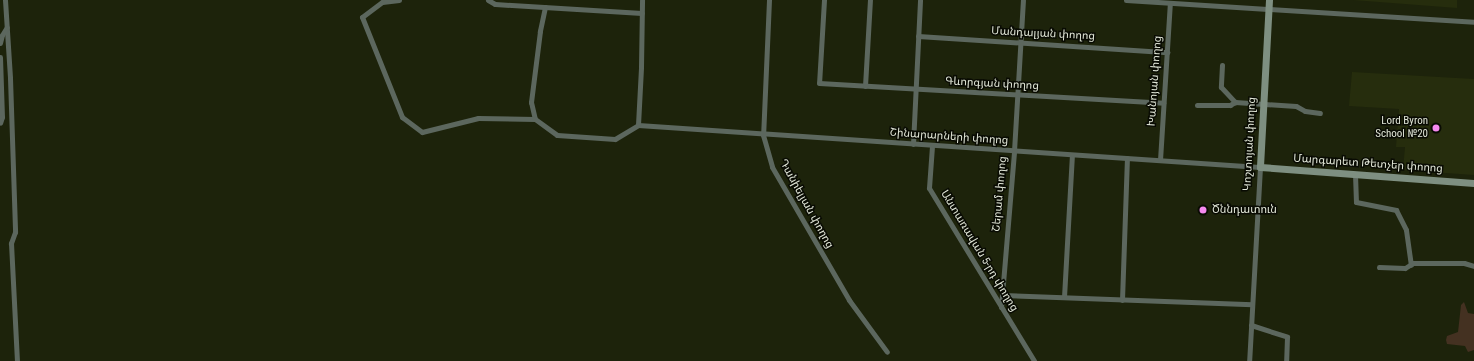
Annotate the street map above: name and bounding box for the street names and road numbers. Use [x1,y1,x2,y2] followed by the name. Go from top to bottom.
[991,25,1095,43] street label: Մանդալյան փողոց
[1145,35,1165,127] street label: Խանոյան փողոց
[945,75,1039,93] street label: Գևորգյան փողոց
[1241,97,1259,191] street label: Կոշտոյան փողոց
[889,126,1009,148] street label: Շինարարների փողոց
[1293,152,1443,176] street label: Մարգարետ Թետչեր փողոց
[990,156,1010,232] street label: Շերամ փողոց
[776,157,836,251] street label: Դանիելյան փողոց
[937,188,1021,314] street label: Անտառավան 5-րդ փողոց

